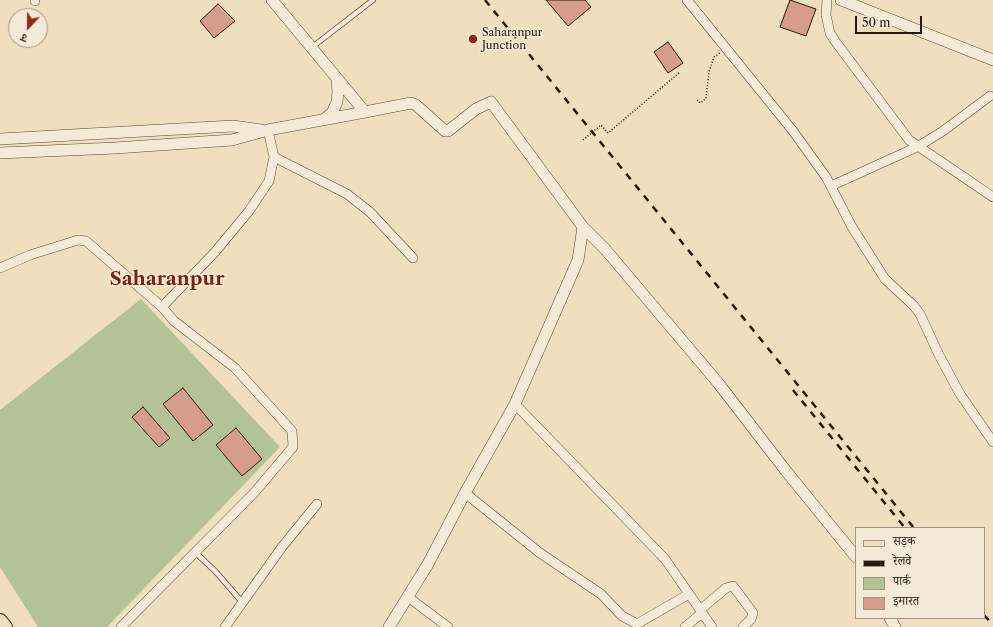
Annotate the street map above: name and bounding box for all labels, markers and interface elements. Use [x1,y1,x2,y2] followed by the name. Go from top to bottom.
[8,8,48,48] north arrow
[857,8,924,34] scale bar
[862,15,891,30] text: 50 m
[482,26,542,52] place label: Saharanpur Junction
[19,31,29,46] text: उ
[467,33,479,45] marker: Saharanpur Junction
[110,269,224,291] district label: Saharanpur
[855,527,985,619] legend
[893,533,916,548] text: सड़क
[893,553,911,568] text: रेलवे
[893,573,911,588] text: पार्क
[893,593,919,608] text: इमारत

